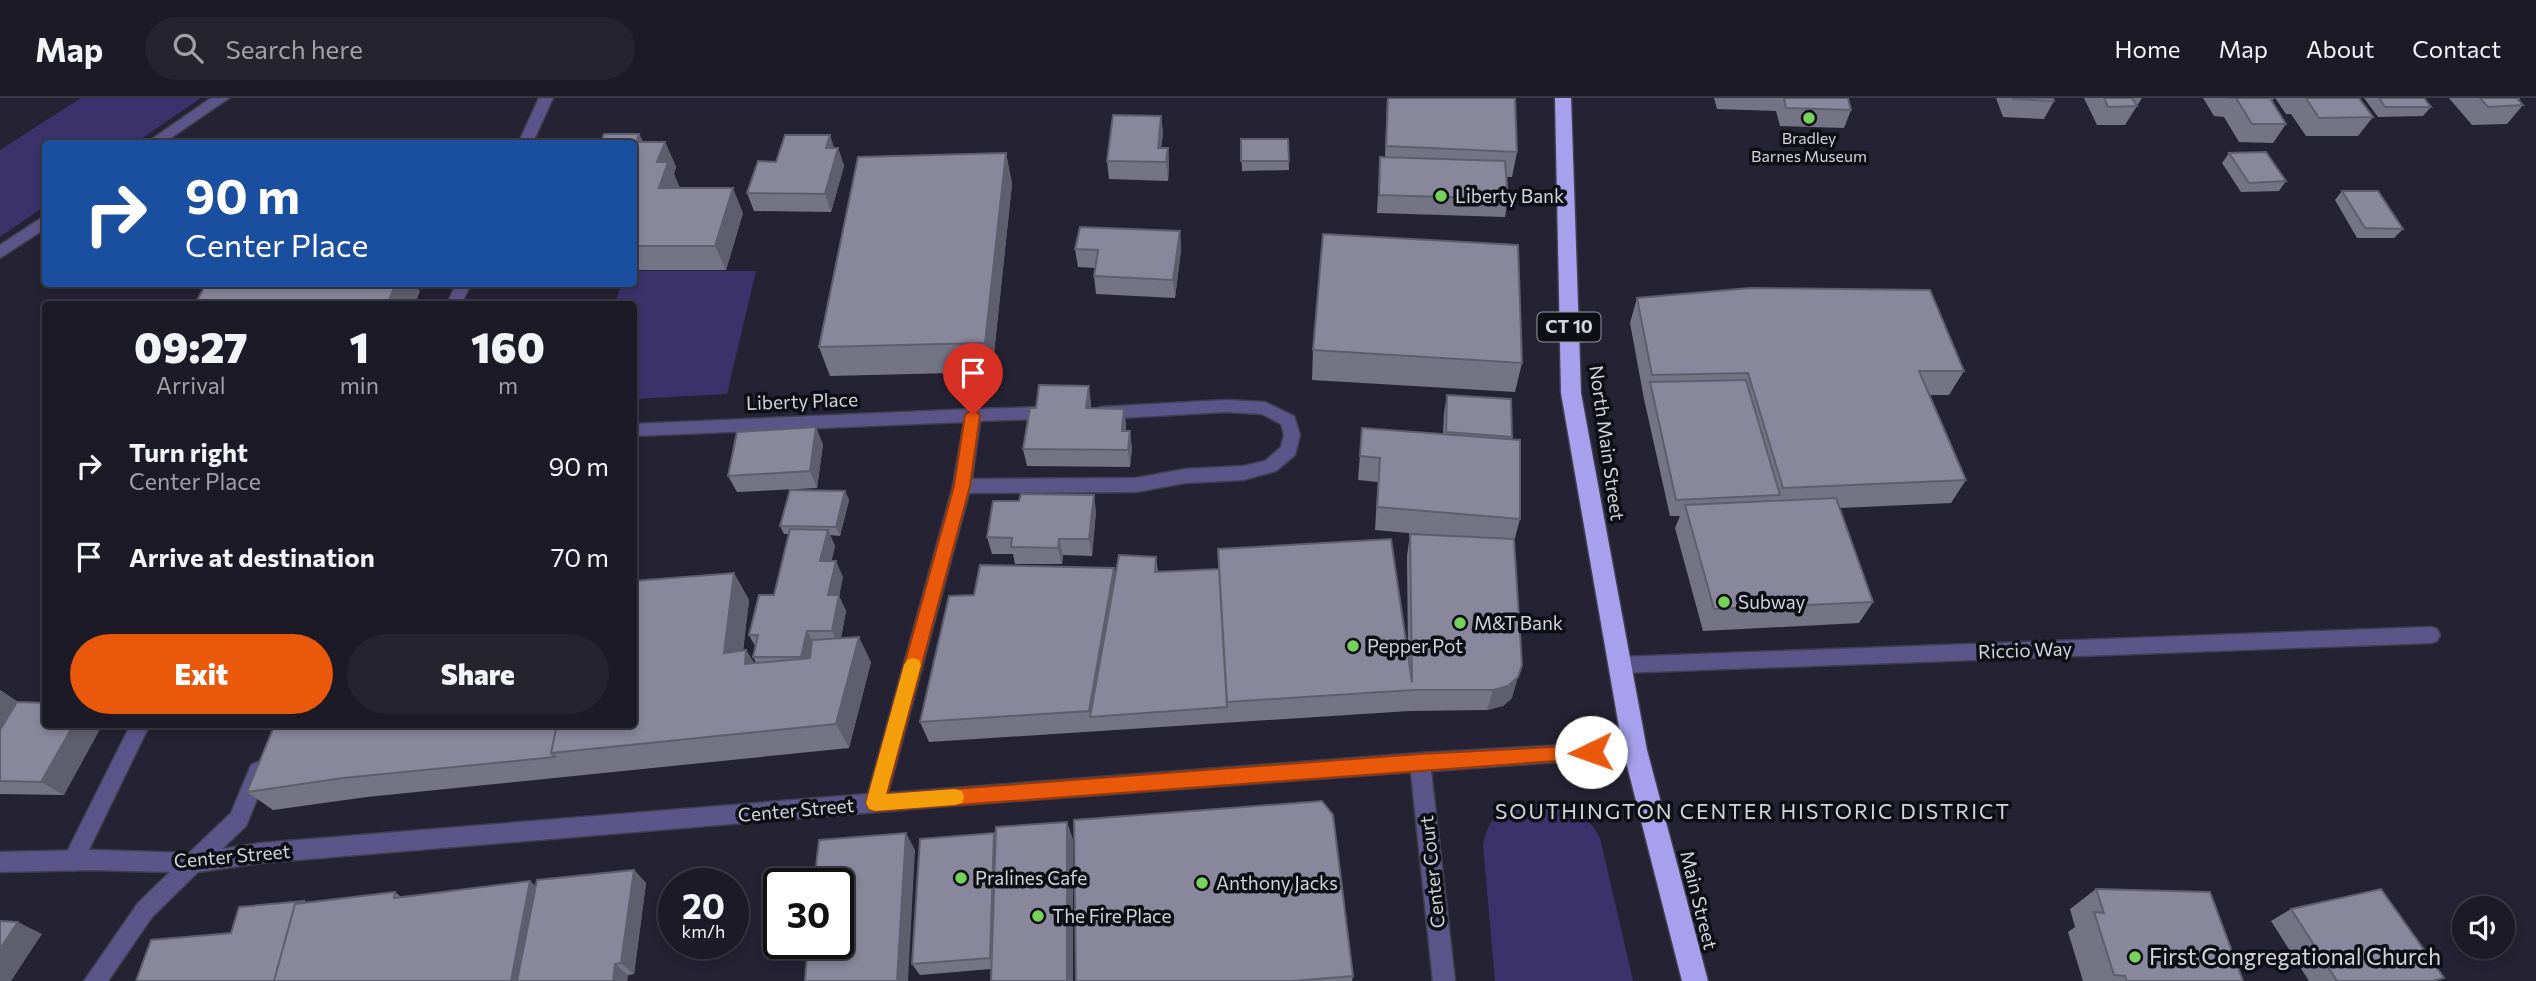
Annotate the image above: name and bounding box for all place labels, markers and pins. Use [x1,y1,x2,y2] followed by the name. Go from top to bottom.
[1801,110,1817,126] marker: Bradley Barnes Museum
[1751,128,1867,165] place label: Bradley Barnes Museum
[1455,184,1564,207] place label: Liberty Bank
[1433,188,1449,204] marker: Liberty Bank
[943,343,1003,415] pin
[1738,590,1805,613] place label: Subway
[1716,594,1732,610] marker: Subway
[1474,611,1563,634] place label: M&T Bank
[1452,615,1468,631] marker: M&T Bank
[1367,634,1463,657] place label: Pepper Pot
[1345,638,1361,654] marker: Pepper Pot
[975,866,1087,889] place label: Pralines Cafe
[953,870,969,886] marker: Pralines Cafe
[1216,871,1338,894] place label: Anthony Jacks
[1194,875,1210,891] marker: Anthony Jacks
[1052,904,1172,927] place label: The Fire Place
[1030,908,1046,924] marker: The Fire Place
[2149,942,2441,970] place label: First Congregational Church
[2127,949,2143,965] marker: First Congregational Church

